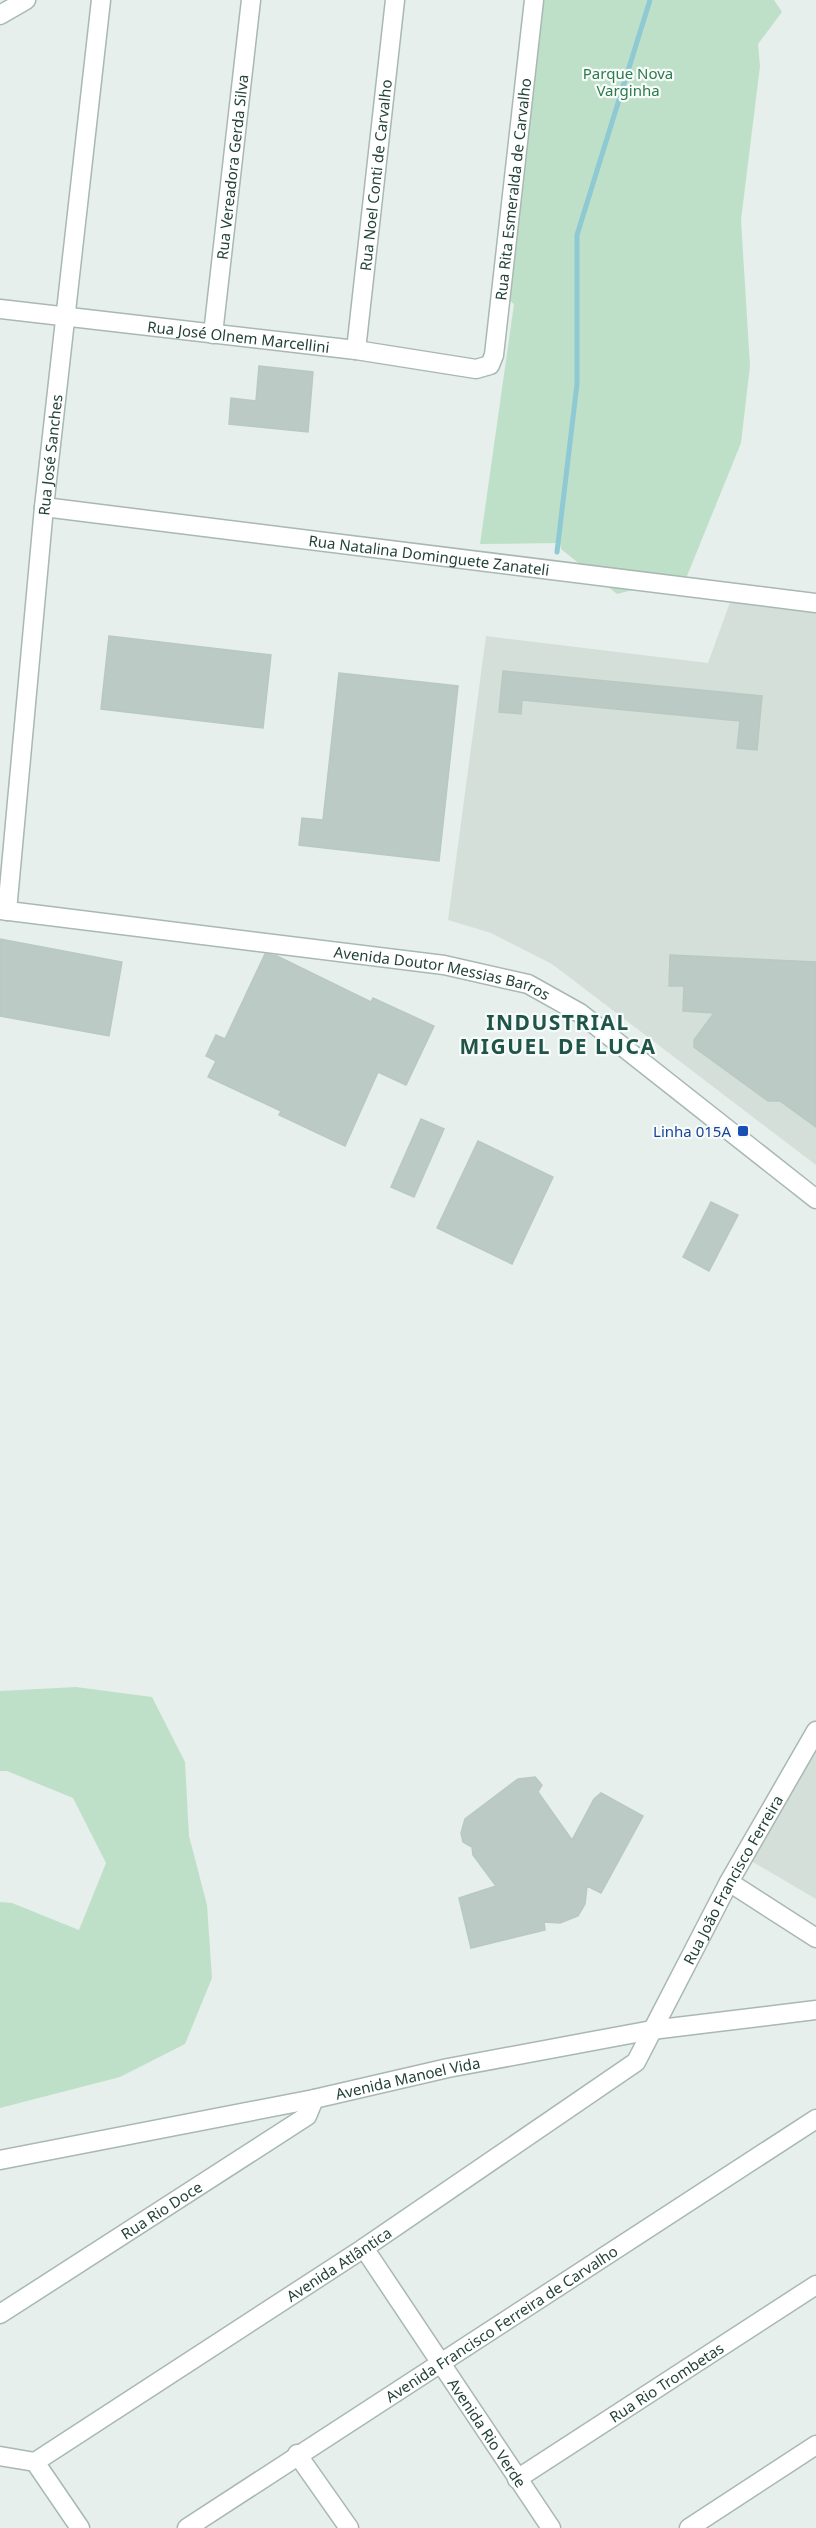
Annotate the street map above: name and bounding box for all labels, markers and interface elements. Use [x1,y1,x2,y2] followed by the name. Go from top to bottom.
[583,63,673,100] park label: Parque Nova Varginha
[212,73,252,261] street label: Rua Vereadora Gerda Silva
[490,77,535,302] street label: Rua Rita Esmeralda de Carvalho
[355,78,396,272] street label: Rua Noel Conti de Carvalho
[146,316,331,357] street label: Rua José Olnem Marcellini
[33,393,67,516] street label: Rua José Sanches
[308,530,551,580] street label: Rua Natalina Dominguete Zanateli
[333,941,554,1004] street label: Avenida Doutor Messias Barros
[459,1008,657,1060] district label: INDUSTRIAL MIGUEL DE LUCA
[653,1121,731,1141] place label: Linha 015A
[736,1124,750,1138] marker: Linha 015A
[678,1791,787,1968] street label: Rua João Francisco Ferreira
[334,2052,482,2104] street label: Avenida Manoel Vida
[117,2176,206,2244] street label: Rua Rio Doce
[282,2222,395,2306] street label: Avenida Atlântica
[381,2241,621,2406] street label: Avenida Francisco Ferreira de Carvalho
[605,2338,727,2427] street label: Rua Rio Trombetas
[444,2374,531,2491] street label: Avenida Rio Verde

